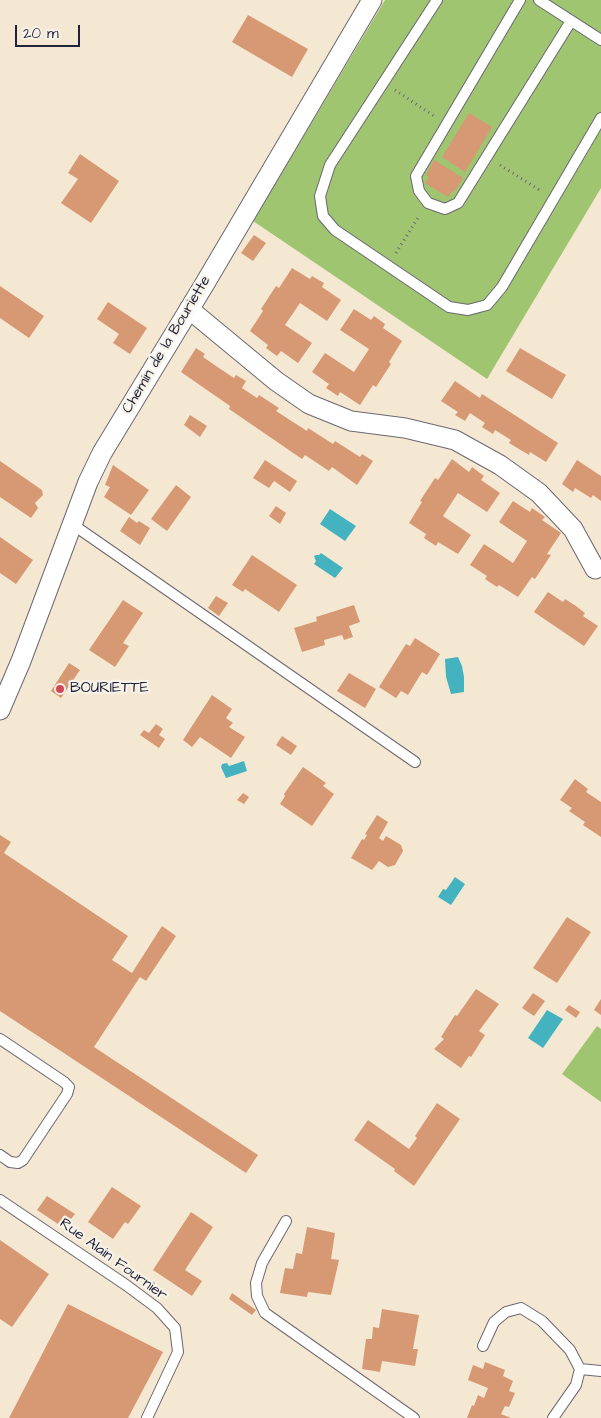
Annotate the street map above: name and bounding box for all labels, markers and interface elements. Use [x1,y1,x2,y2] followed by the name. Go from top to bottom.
[18,15,82,47] scale bar
[23,23,59,44] text: 20 m
[119,273,215,417] street label: Chemin de la Bouriette
[70,680,149,698] place label: BOURIETTE
[54,683,66,695] marker: BOURIETTE
[56,1215,170,1305] street label: Rue Alain Fournier

